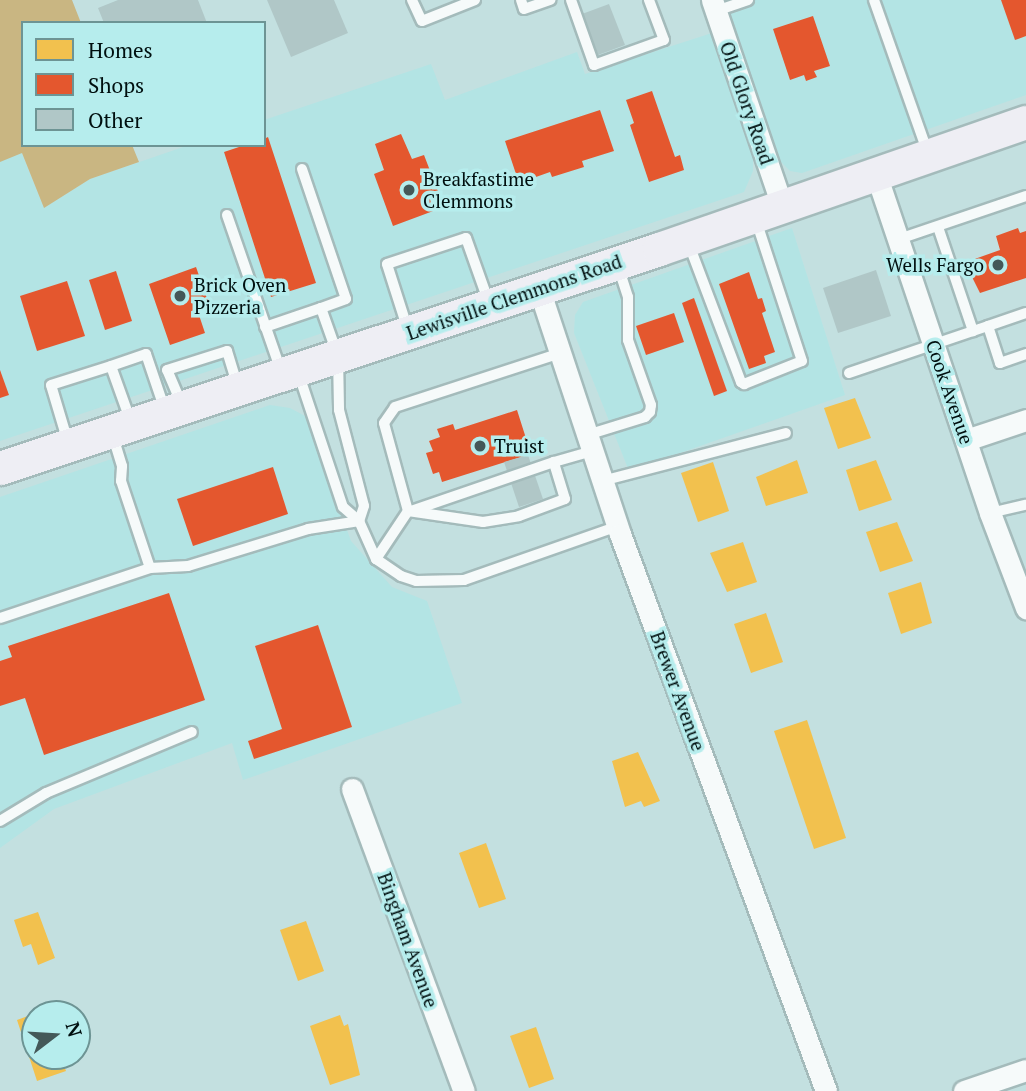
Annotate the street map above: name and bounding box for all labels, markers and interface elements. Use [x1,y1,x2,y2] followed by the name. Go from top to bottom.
[21,21,266,147] legend
[88,36,153,64] text: Homes
[715,39,779,167] street label: Old Glory Road
[88,71,144,99] text: Shops
[88,106,142,134] text: Other
[423,168,534,212] place label: Breakfastime Clemmons
[401,182,417,198] marker: Breakfastime Clemmons
[403,249,625,345] street label: Lewisville Clemmons Road
[886,254,984,276] place label: Wells Fargo
[990,257,1006,273] marker: Wells Fargo
[194,274,286,318] place label: Brick Oven Pizzeria
[172,288,188,304] marker: Brick Oven Pizzeria
[921,337,979,447] street label: Cook Avenue
[494,435,544,457] place label: Truist
[472,438,488,454] marker: Truist
[646,628,710,754] street label: Brewer Avenue
[373,869,443,1011] street label: Bingham Avenue
[21,1000,91,1070] north arrow
[61,1019,89,1040] text: N

